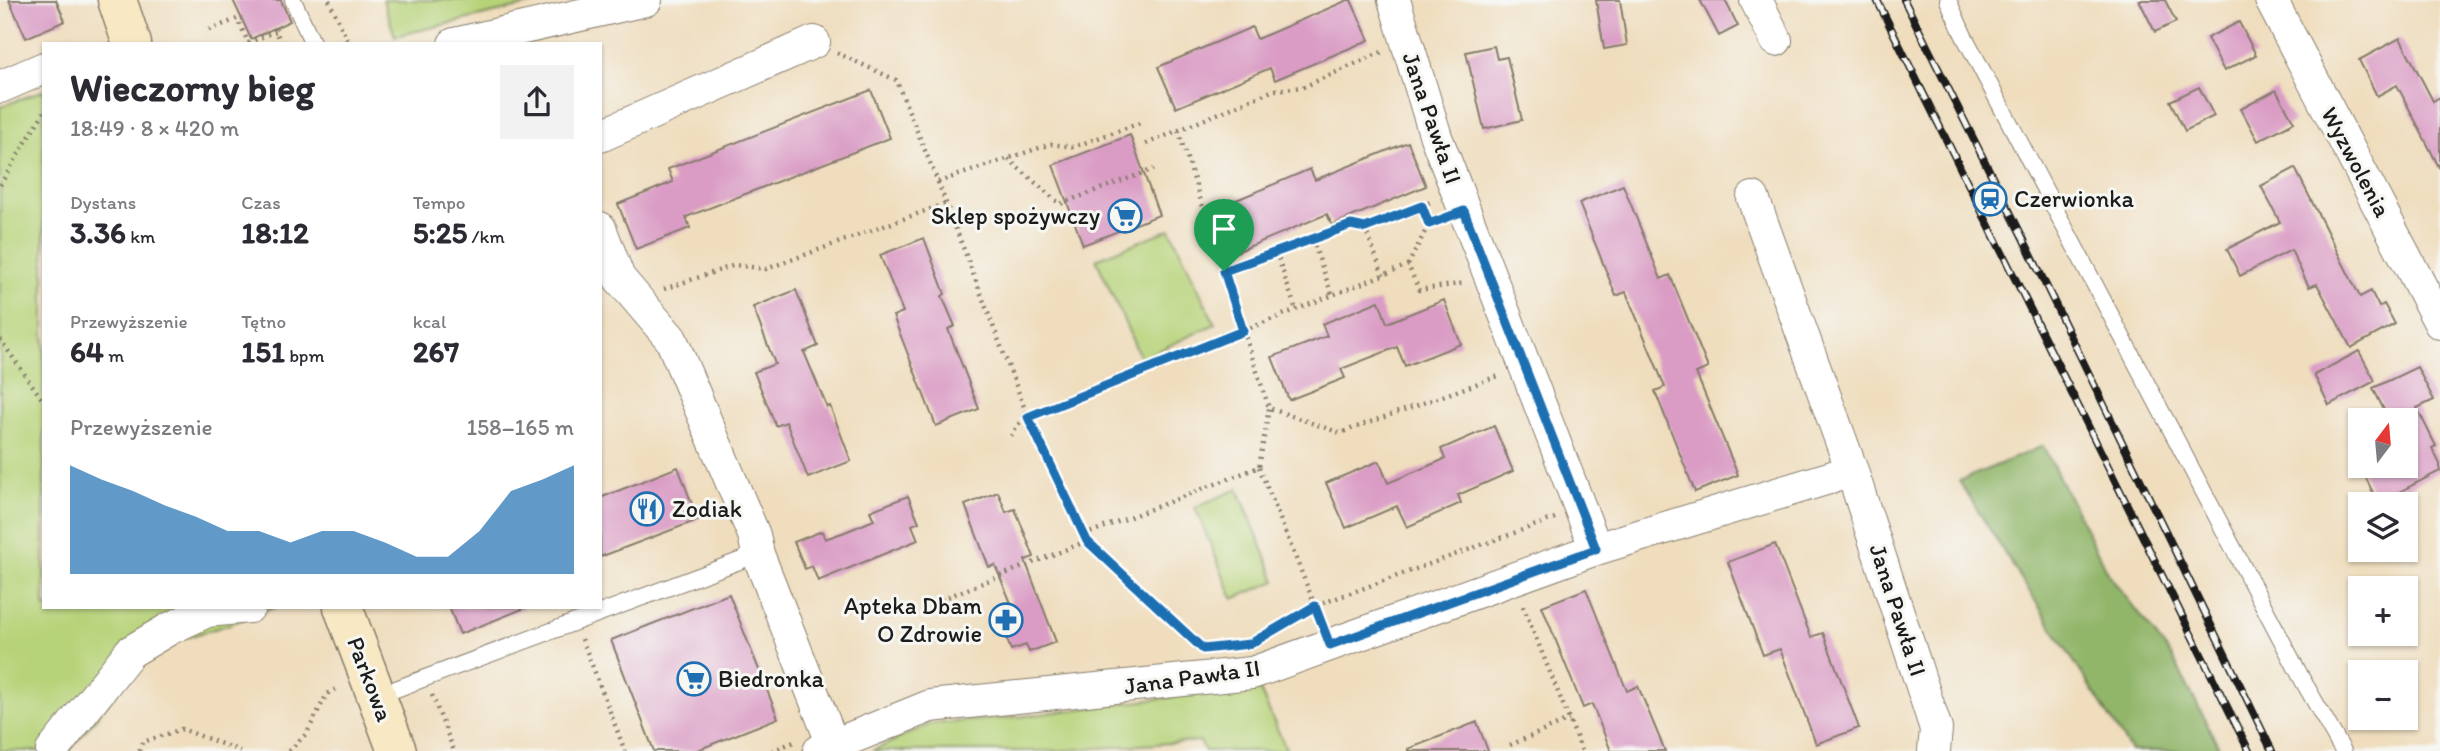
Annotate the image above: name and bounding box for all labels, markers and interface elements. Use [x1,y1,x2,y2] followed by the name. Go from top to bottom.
[1396,48,1468,187] street label: Jana Pawła II
[70,65,315,111] text: Wieczorny bieg
[500,65,574,139] button: share
[2315,102,2398,222] street label: Wyzwolenia
[70,114,239,142] text: 18:49 · 8 × 420 m
[1971,180,2009,218] station icon: Czerwionka
[2014,184,2135,213] place label: Czerwionka
[70,191,136,214] text: Dystans
[241,191,281,214] text: Czas
[413,191,466,214] text: Tempo
[1106,197,1144,235] supermarket icon: Sklep spożywczy
[1194,199,1254,271] pin
[931,201,1100,230] place label: Sklep spożywczy
[1205,210,1243,248] icon: arrive
[70,214,126,251] text: 3.36
[241,214,309,251] text: 18:12
[413,214,467,251] text: 5:25
[126,225,155,248] text: km
[467,225,505,248] text: /km
[70,310,188,333] text: Przewyższenie
[241,310,286,333] text: Tętno
[413,310,446,333] text: kcal
[70,333,104,370] text: 64
[241,333,285,370] text: 151
[413,333,459,370] text: 267
[104,344,124,367] text: m
[285,344,324,367] text: bpm
[2348,408,2418,478] north arrow
[2348,408,2418,730] map controls
[70,413,212,441] text: Przewyższenie
[466,413,574,441] text: 158–165 m
[628,490,666,528] restaurant icon: Zodiak
[2348,492,2418,562] button: layers
[672,494,742,523] place label: Zodiak
[1864,540,1933,679] street label: Jana Pawła II
[2348,576,2418,646] button: +
[844,591,982,648] place label: Apteka Dbam O Zdrowie
[987,601,1025,639] pharmacy icon: Apteka Dbam O Zdrowie
[341,632,400,726] street label: Parkowa
[1122,653,1262,700] street label: Jana Pawła II
[675,660,713,698] supermarket icon: Biedronka
[2348,660,2418,730] button: −
[718,664,825,693] place label: Biedronka

